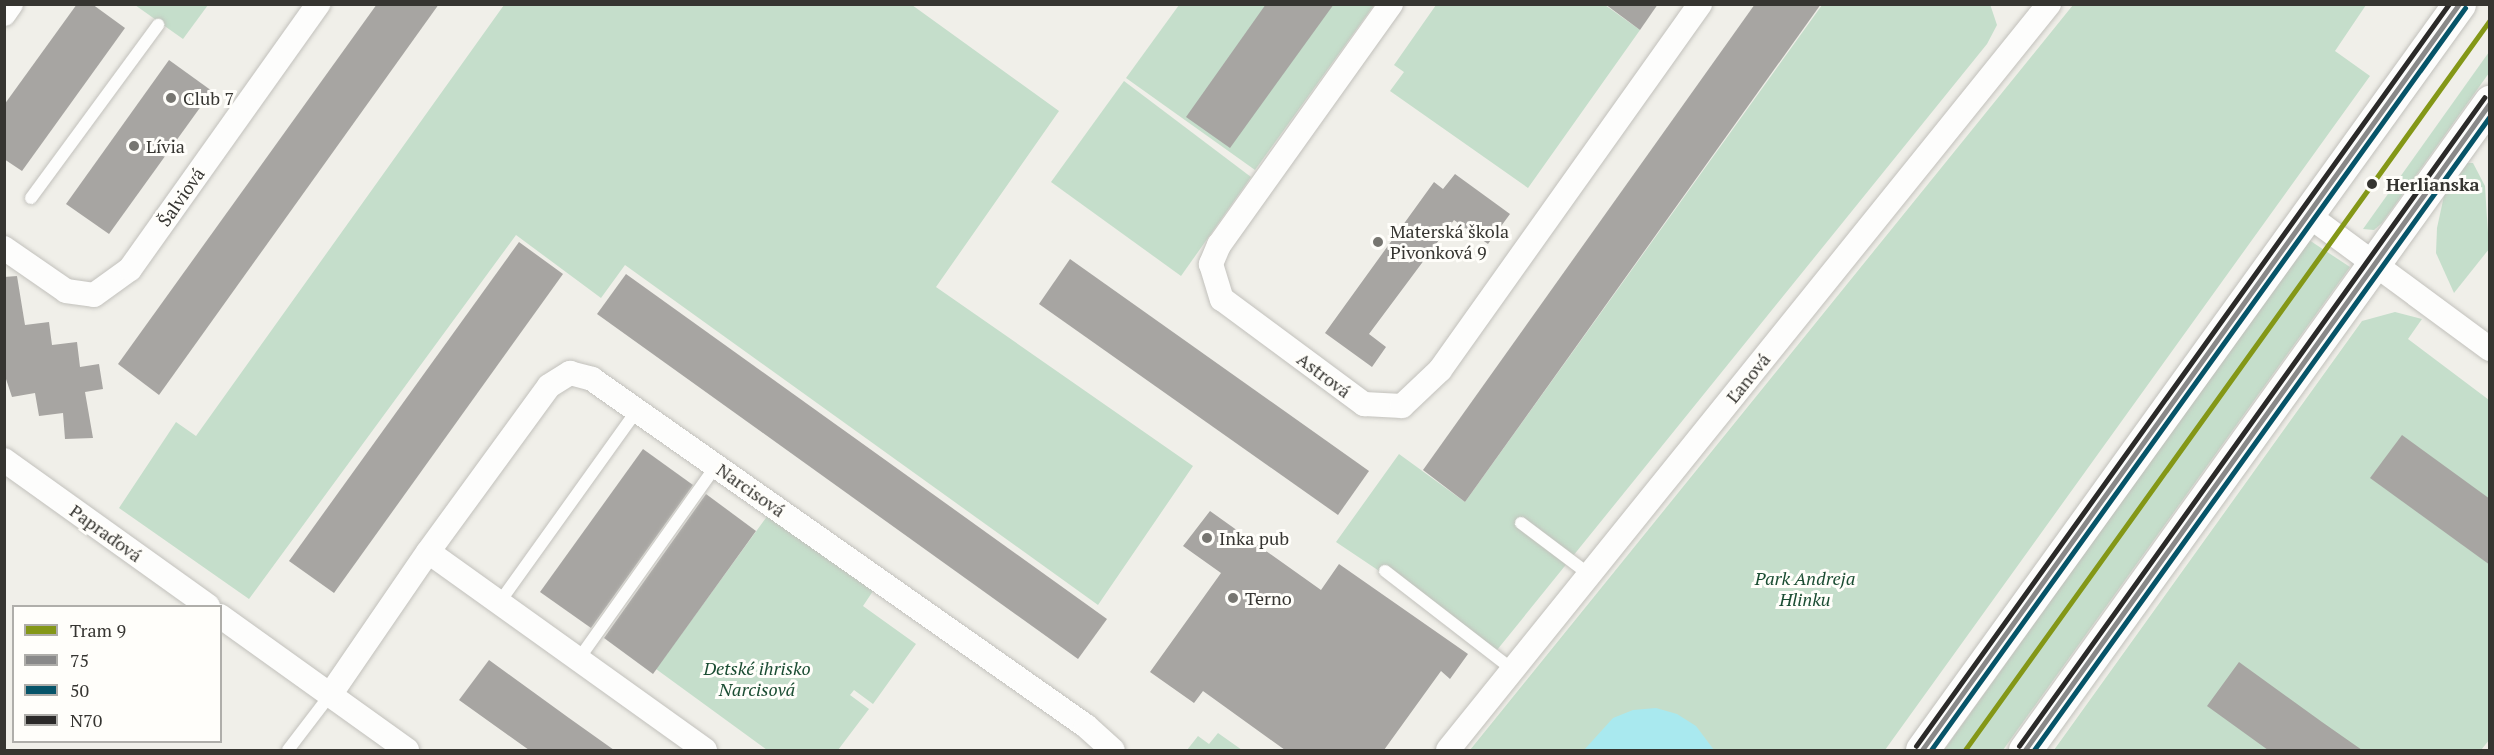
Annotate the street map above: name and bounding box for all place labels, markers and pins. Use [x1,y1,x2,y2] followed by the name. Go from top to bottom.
[183,87,234,109] place label: Club 7
[164,91,178,105] marker: Club 7
[146,135,185,157] place label: Lívia
[127,139,141,153] marker: Lívia
[2386,173,2479,195] place label: Herlianska
[2363,175,2381,193] marker: Herlianska
[1390,221,1509,264] place label: Materská škola Pivonková 9
[1371,235,1385,249] marker: Materská škola Pivonková 9
[1219,527,1289,549] place label: Inka pub
[1200,531,1214,545] marker: Inka pub
[1245,587,1292,609] place label: Terno
[1226,591,1240,605] marker: Terno

